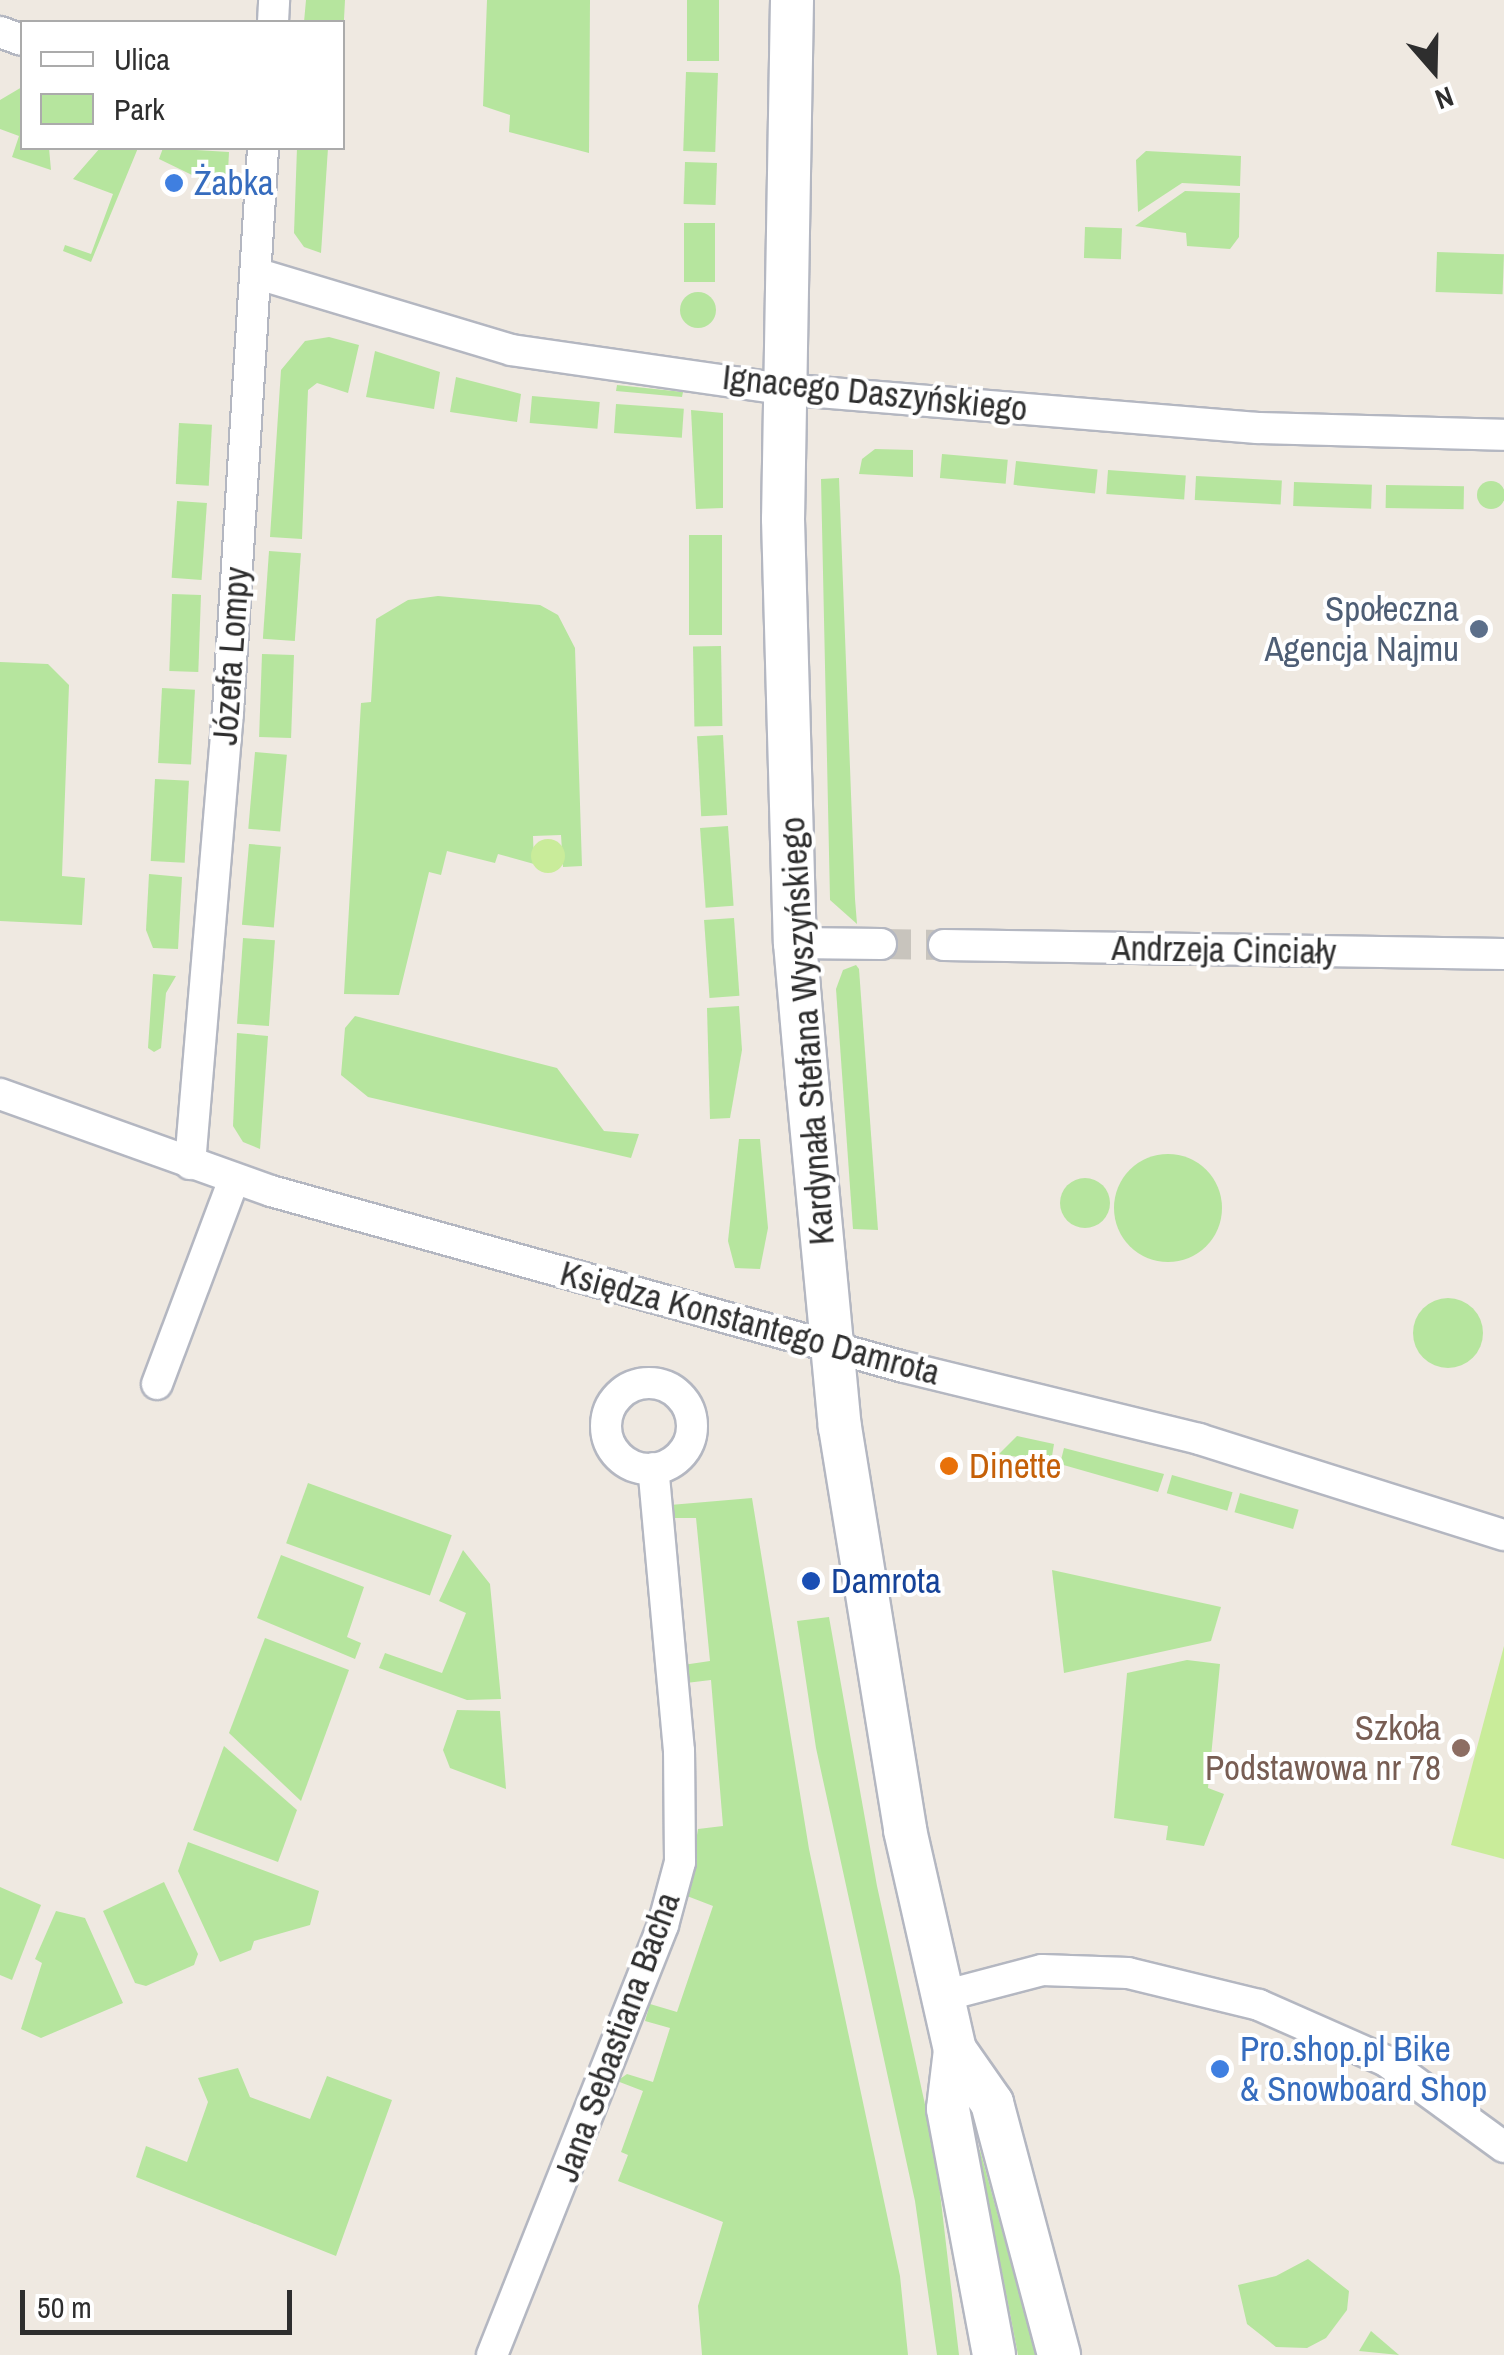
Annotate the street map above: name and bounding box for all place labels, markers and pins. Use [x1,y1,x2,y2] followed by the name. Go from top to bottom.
[194,162,274,204] place label: Żabka
[163,172,185,194] marker: Żabka
[1264,588,1459,670] place label: Społeczna Agencja Najmu
[1468,618,1490,640] marker: Społeczna Agencja Najmu
[969,1445,1062,1487] place label: Dinette
[938,1455,960,1477] marker: Dinette
[831,1560,941,1602] place label: Damrota
[800,1570,822,1592] marker: Damrota
[1205,1707,1441,1789] place label: Szkoła Podstawowa nr 78
[1450,1737,1472,1759] marker: Szkoła Podstawowa nr 78
[1240,2028,1487,2110] place label: Pro.shop.pl Bike & Snowboard Shop
[1209,2058,1231,2080] marker: Pro.shop.pl Bike & Snowboard Shop

